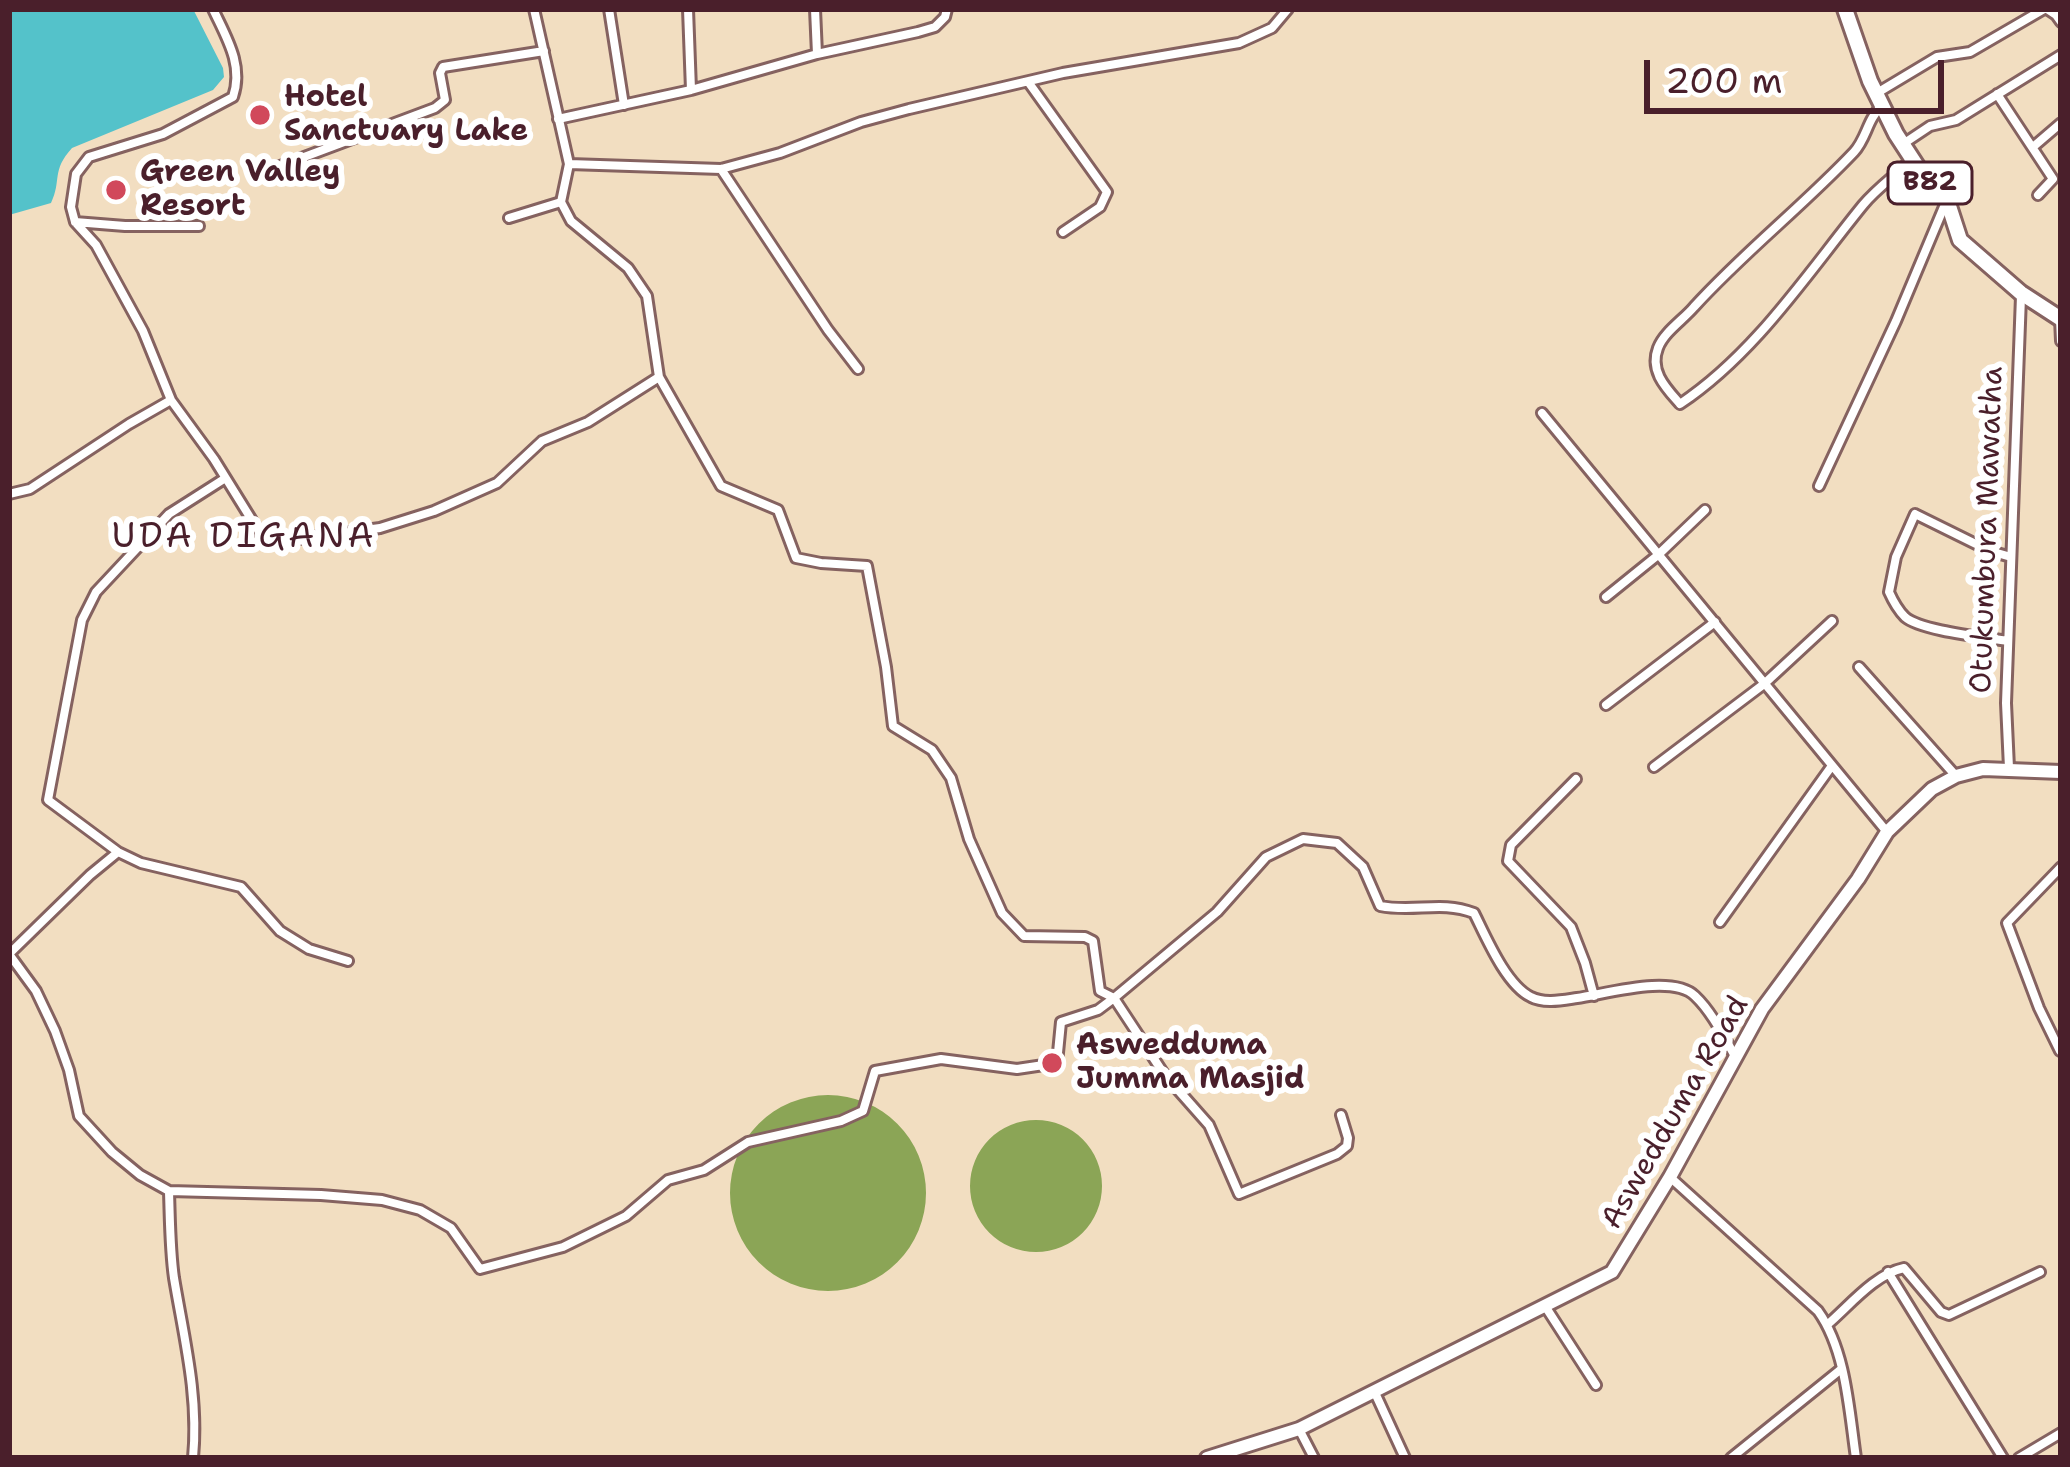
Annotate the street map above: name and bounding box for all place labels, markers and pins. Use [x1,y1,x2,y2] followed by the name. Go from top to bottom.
[284,80,528,150] place label: Hotel Sanctuary Lake
[247,102,273,128] marker: Hotel Sanctuary Lake
[140,155,340,225] place label: Green Valley Resort
[103,177,129,203] marker: Green Valley Resort
[1076,1028,1305,1098] place label: Aswedduma Jumma Masjid
[1039,1050,1065,1076] marker: Aswedduma Jumma Masjid

